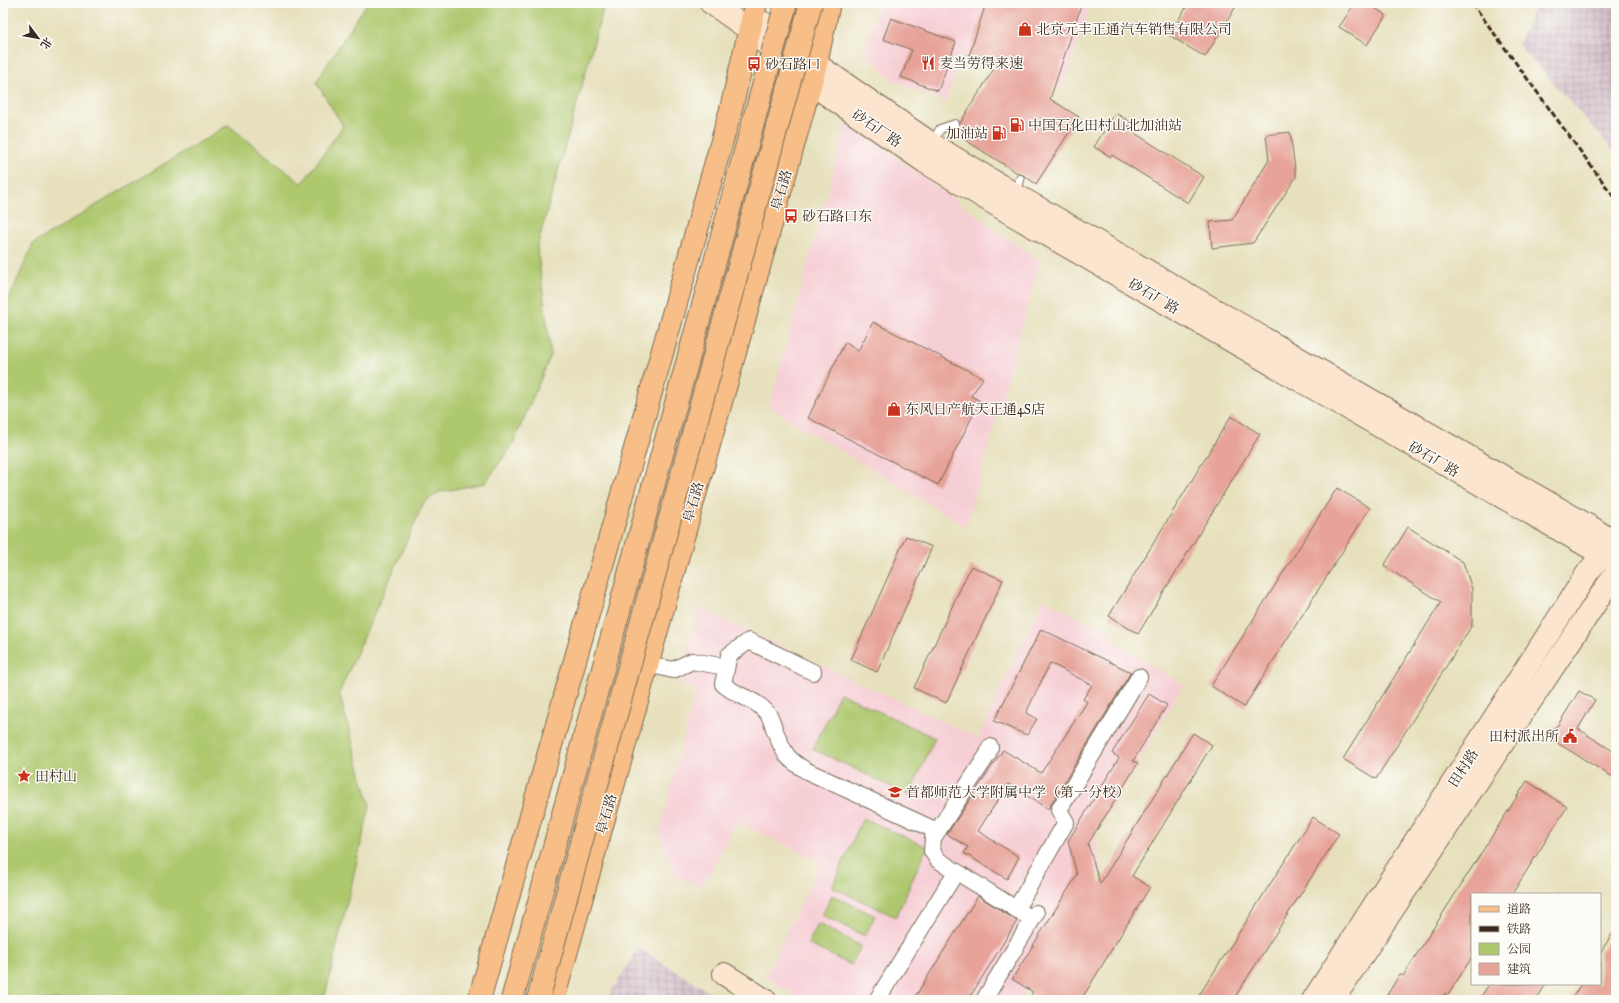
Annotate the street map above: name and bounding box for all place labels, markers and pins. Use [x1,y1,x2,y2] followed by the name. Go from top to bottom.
[1017,21,1033,37] shop icon: 北京元丰正通汽车销售有限公司
[1036,21,1232,39] place label: 北京元丰正通汽车销售有限公司
[920,55,936,71] restaurant icon: 麦当劳得来速
[939,55,1023,73] place label: 麦当劳得来速
[746,56,762,72] bus stop icon: 砂石路口
[765,56,821,74] place label: 砂石路口
[1009,117,1025,133] fuel station icon: 中国石化田村山北加油站
[1028,117,1182,135] place label: 中国石化田村山北加油站
[946,125,988,143] place label: 加油站
[991,125,1007,141] fuel station icon: 加油站
[783,208,799,224] bus stop icon: 砂石路口东
[802,208,872,226] place label: 砂石路口东
[886,401,902,417] shop icon: 东风日产航天正通4S店
[905,401,1045,419] place label: 东风日产航天正通4S店
[1489,728,1559,746] place label: 田村派出所
[1562,728,1578,744] public building icon: 田村派出所
[16,768,32,784] place icon: 田村山
[35,768,77,786] place label: 田村山
[887,784,903,800] school or university icon: 首都师范大学附属中学（第一分校）
[906,784,1130,802] place label: 首都师范大学附属中学（第一分校）

